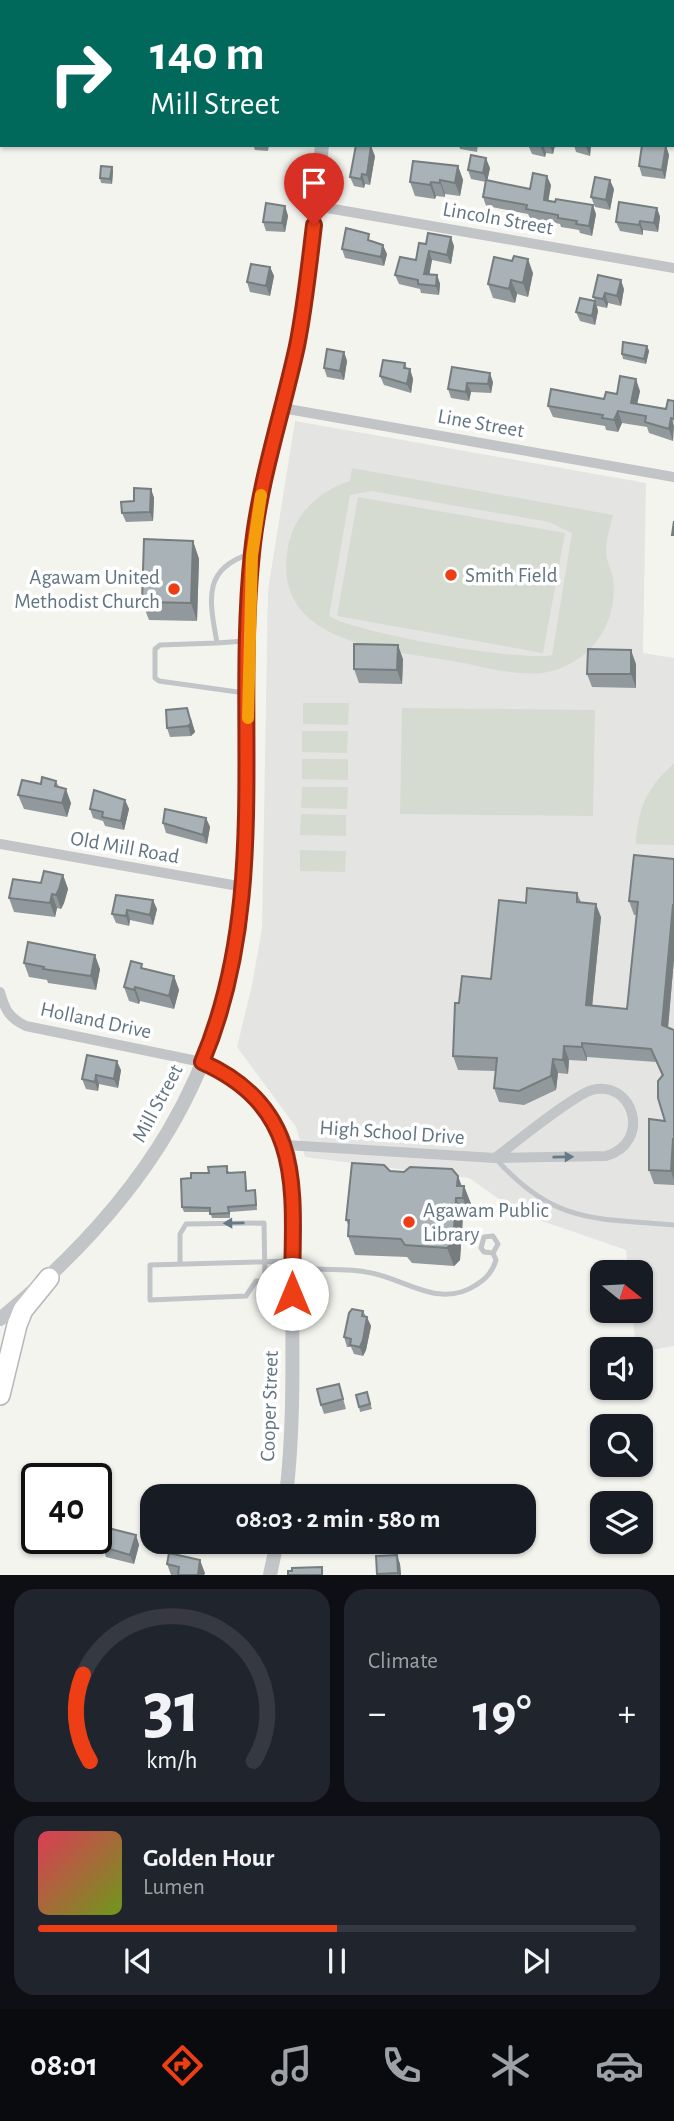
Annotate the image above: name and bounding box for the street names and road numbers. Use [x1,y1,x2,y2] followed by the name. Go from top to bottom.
[441,198,555,239] street label: Lincoln Street
[436,406,526,441] street label: Line Street
[69,828,181,867] street label: Old Mill Road
[38,998,153,1043] street label: Holland Drive
[128,1061,187,1146] street label: Mill Street
[319,1117,465,1148] street label: High School Drive
[257,1350,282,1462] street label: Cooper Street

